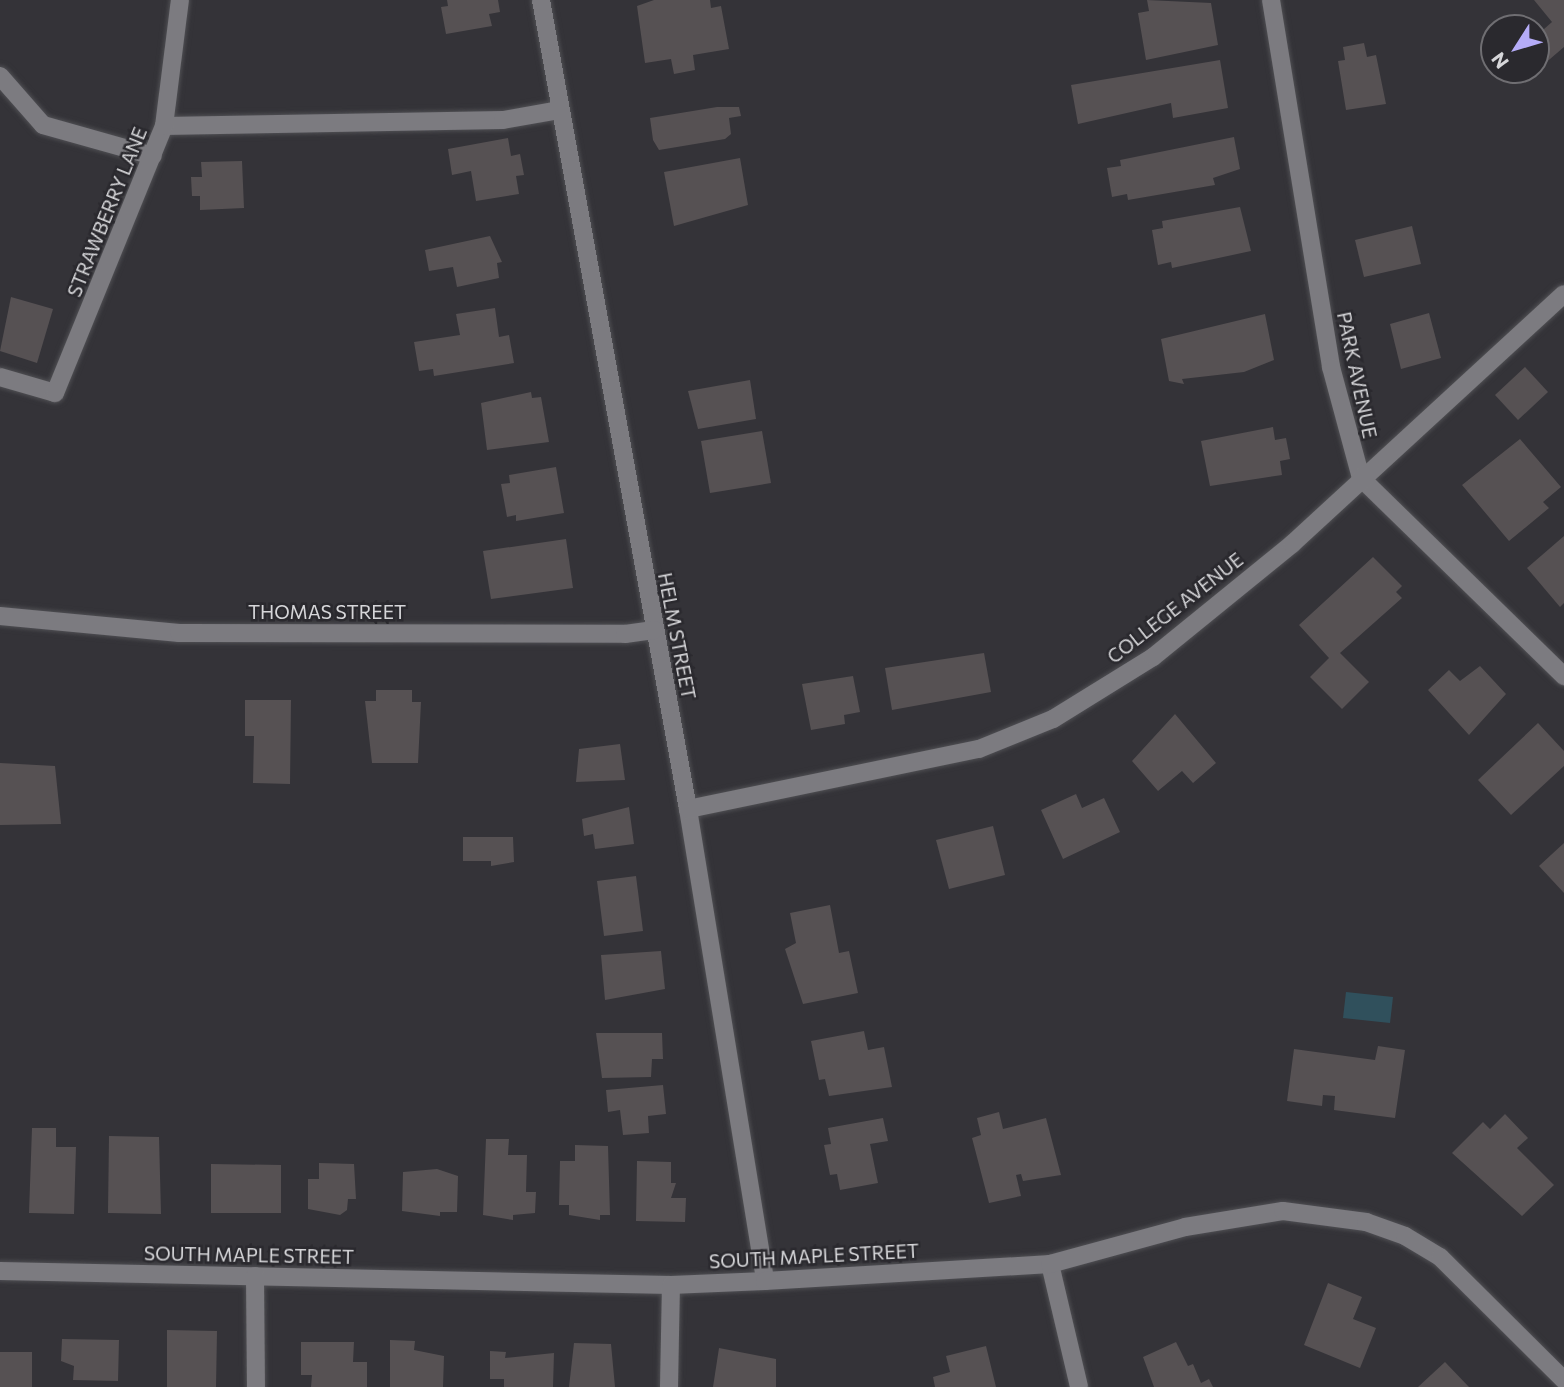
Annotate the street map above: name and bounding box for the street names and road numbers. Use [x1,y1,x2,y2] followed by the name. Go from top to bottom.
[63,124,151,300] street label: STRAWBERRY LANE
[1332,310,1382,440] street label: PARK AVENUE
[1103,548,1247,668] street label: COLLEGE AVENUE
[654,571,700,701] street label: HELM STREET
[248,601,406,623] street label: THOMAS STREET
[708,1239,920,1273] street label: SOUTH MAPLE STREET
[144,1242,354,1268] street label: SOUTH MAPLE STREET

